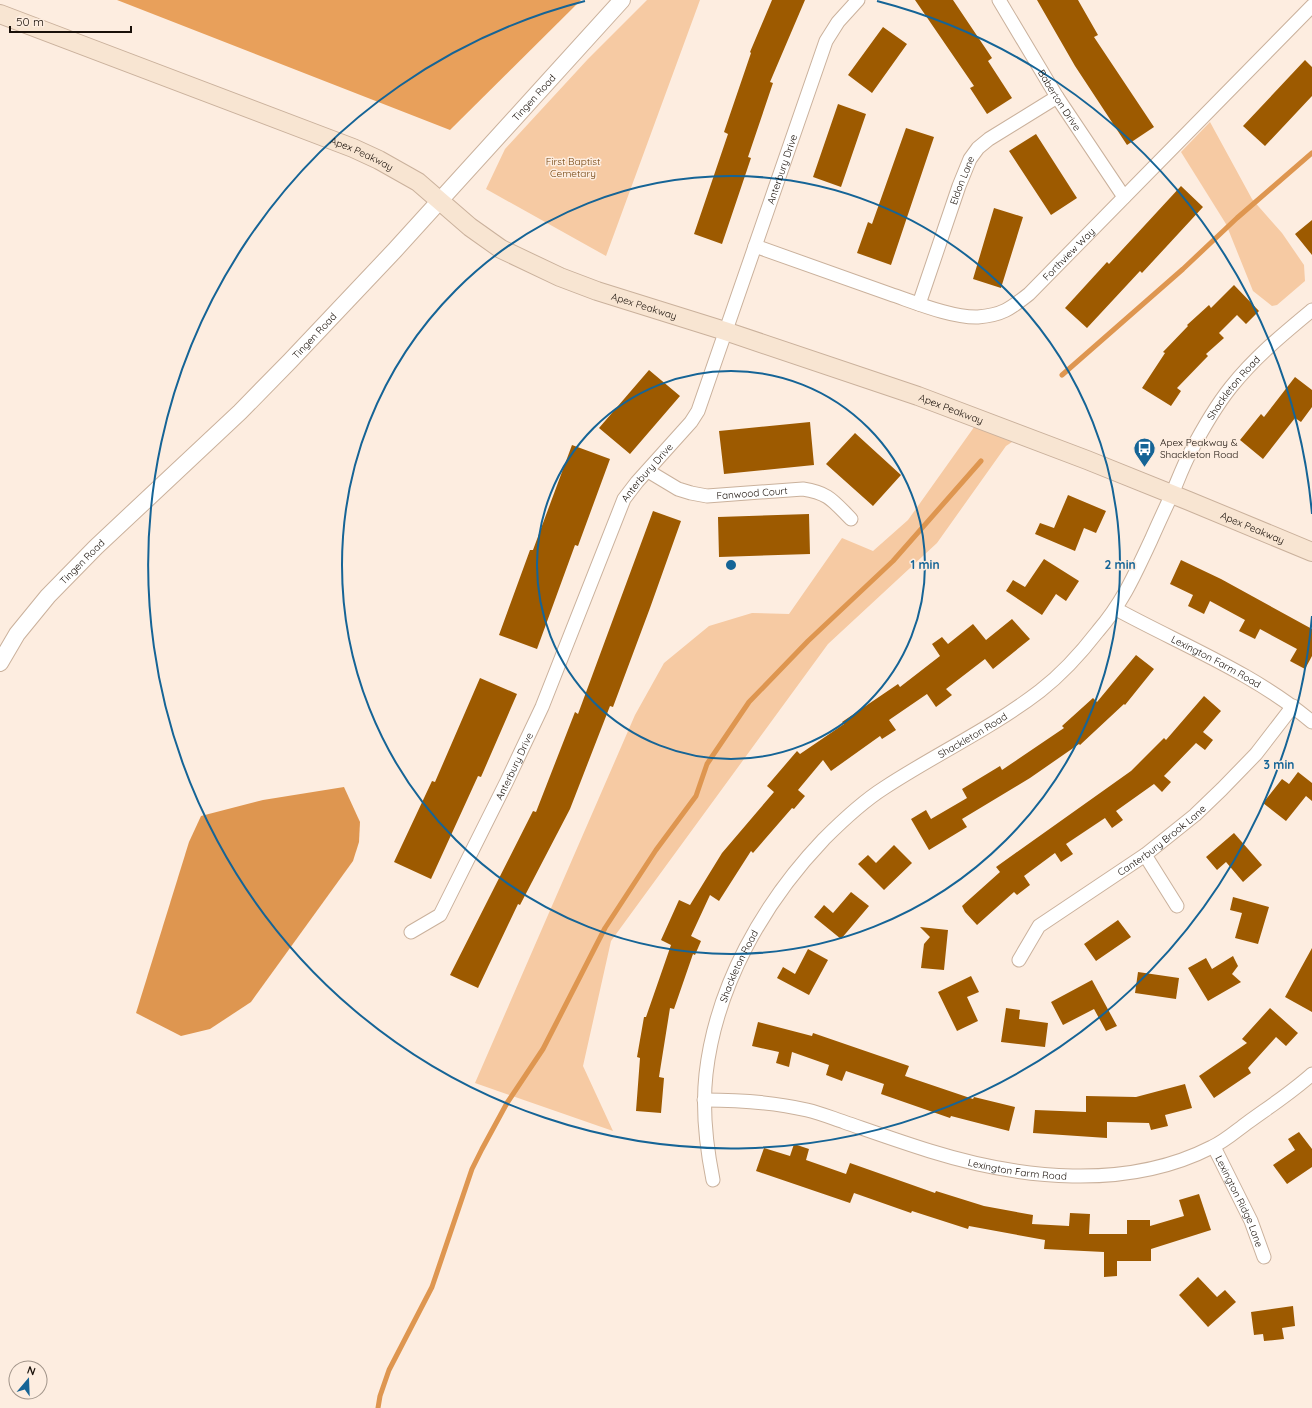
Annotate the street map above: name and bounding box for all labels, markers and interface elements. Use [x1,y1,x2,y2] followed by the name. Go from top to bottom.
[10,8,131,34] scale bar
[16,14,44,29] text: 50 m
[1035,67,1084,134] street label: Baberton Drive
[509,71,559,124] street label: Tingen Road
[764,132,800,206] street label: Anterbury Drive
[328,134,396,174] street label: Apex Peakway
[947,153,978,206] street label: Eldon Lane
[546,155,601,180] park label: First Baptist Cemetary
[1040,225,1098,283] street label: Forthview Way
[610,290,678,323] street label: Apex Peakway
[289,310,339,362] street label: Tingen Road
[1204,353,1263,422] street label: Shackleton Road
[917,391,985,427] street label: Apex Peakway
[1132,435,1158,468] bus stop icon: Apex Peakway & Shackleton Road
[1160,436,1238,461] place label: Apex Peakway & Shackleton Road
[618,440,676,504] street label: Anterbury Drive
[716,484,789,502] street label: Fanwood Court
[1219,509,1286,547] street label: Apex Peakway
[57,536,108,587] street label: Tingen Road
[910,557,940,572] text: 1 min
[1104,557,1136,572] text: 2 min
[724,558,738,572] centre of rings
[1169,632,1263,691] street label: Lexington Farm Road
[935,710,1010,761] street label: Shackleton Road
[493,730,536,802] street label: Anterbury Drive
[1264,757,1294,772] text: 3 min
[1115,802,1209,879] street label: Canterbury Brook Lane
[717,928,761,1004] street label: Shackleton Road
[1212,1153,1266,1249] street label: Lexington Ridge Lane
[967,1156,1067,1183] street label: Lexington Farm Road
[8,1360,48,1400] north arrow
[25,1363,37,1378] text: N

